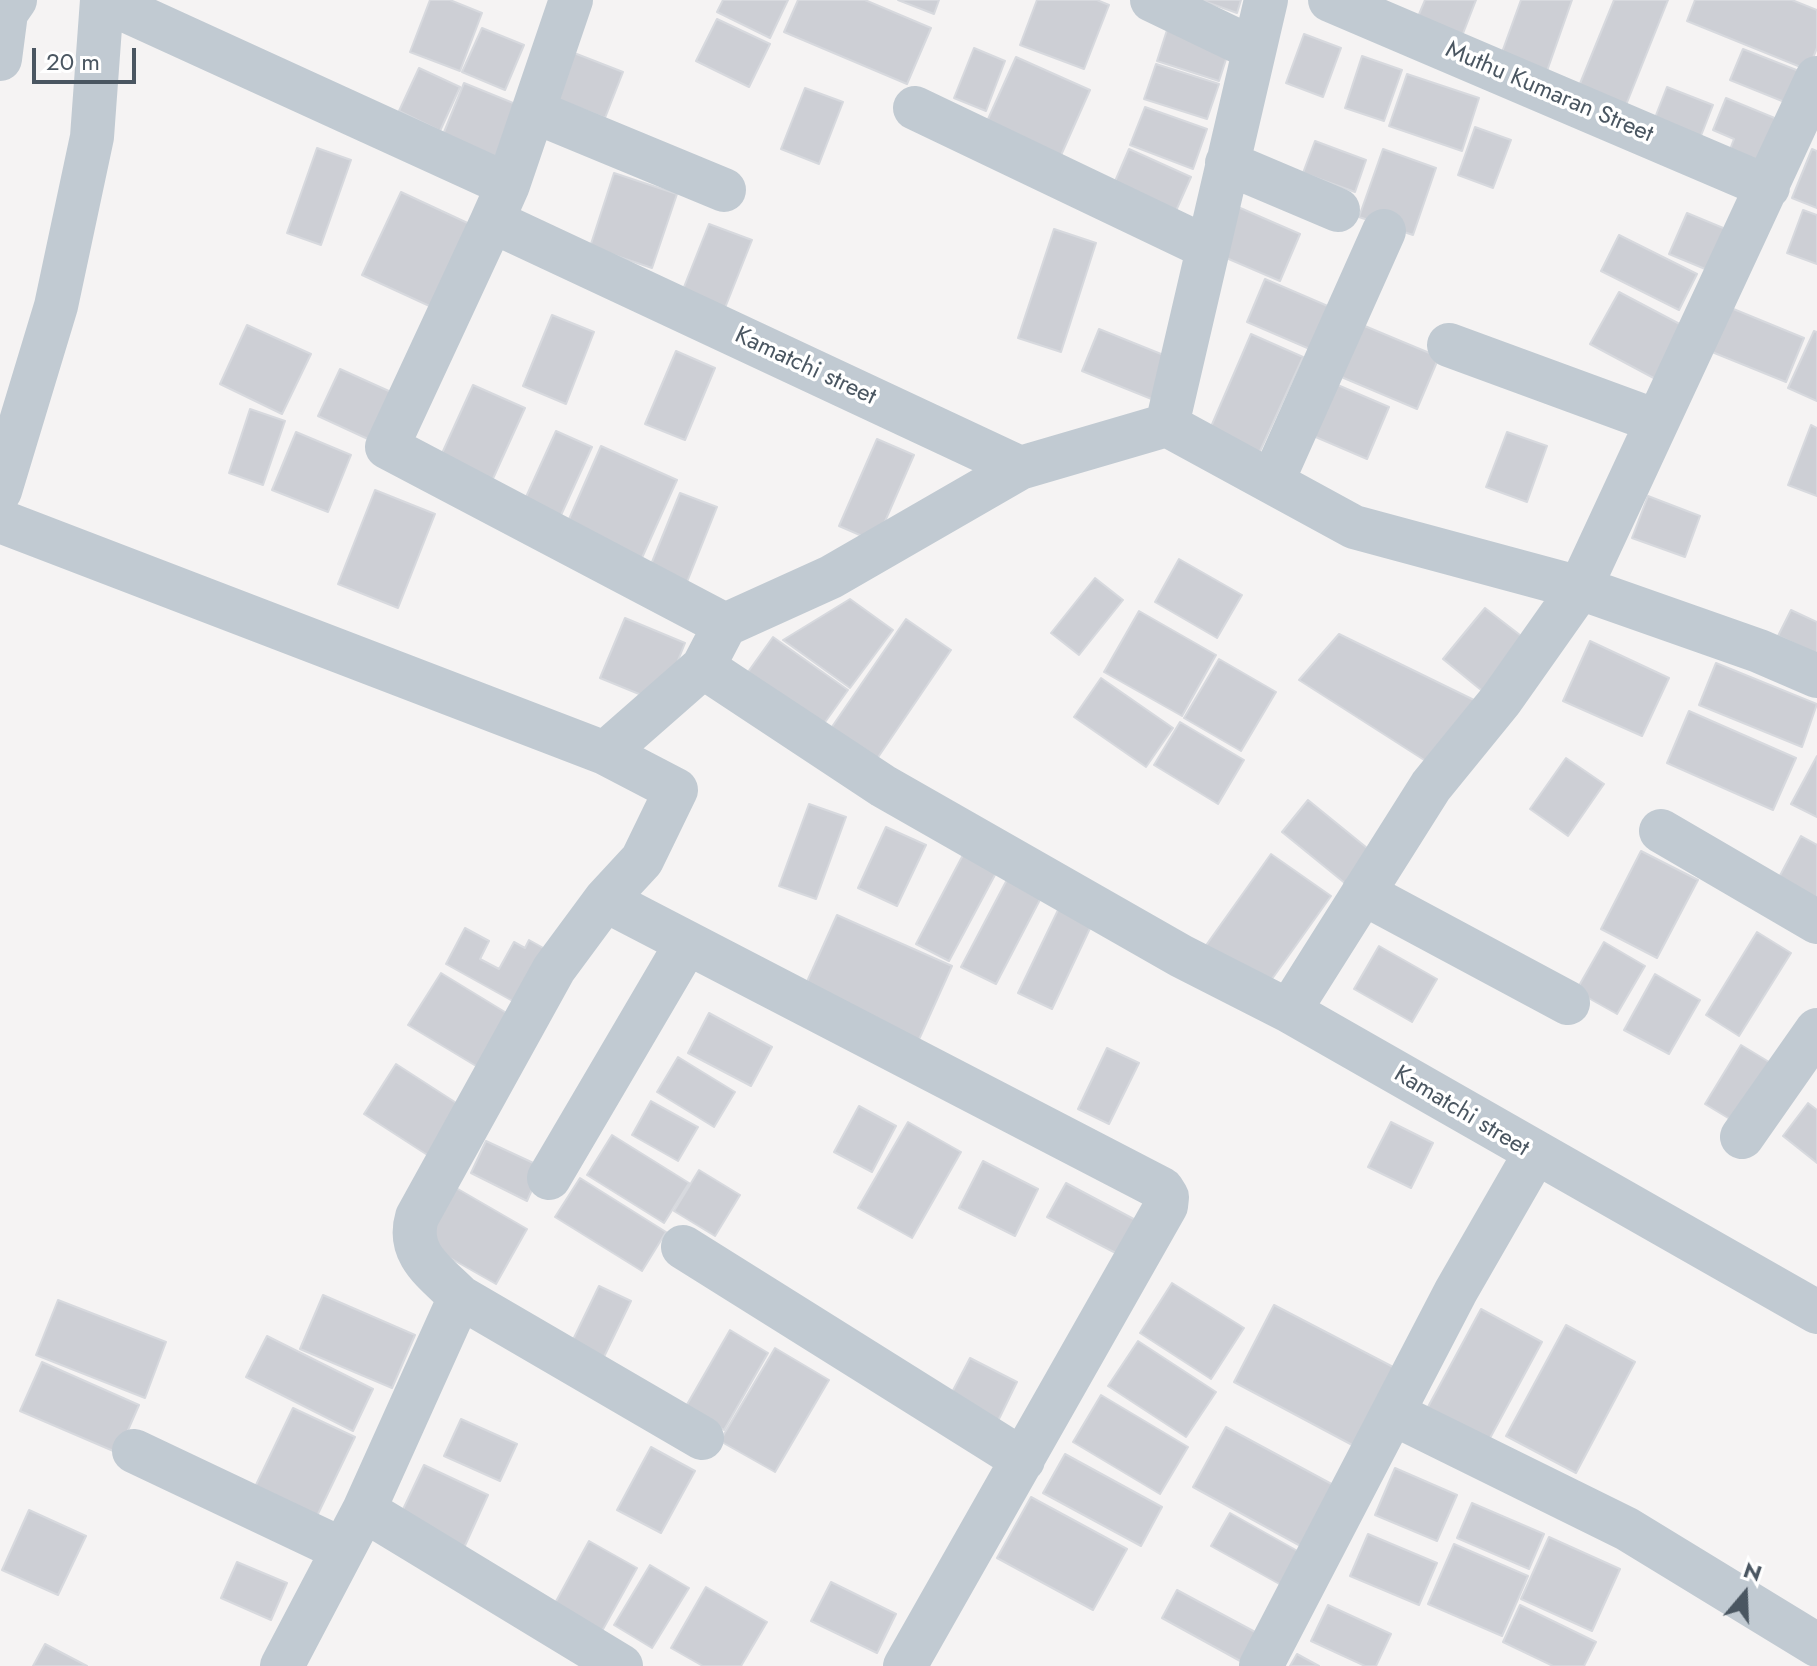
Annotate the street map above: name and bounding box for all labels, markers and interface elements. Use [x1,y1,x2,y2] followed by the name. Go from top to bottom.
[36,32,140,82] scale bar
[1441,36,1657,150] street label: Muthu Kumaran Street
[46,44,100,79] text: 20 m
[730,322,880,412] street label: Kamatchi street
[1388,1060,1534,1164] street label: Kamatchi street
[1739,1553,1766,1589] text: N
[1705,1554,1785,1634] north arrow

